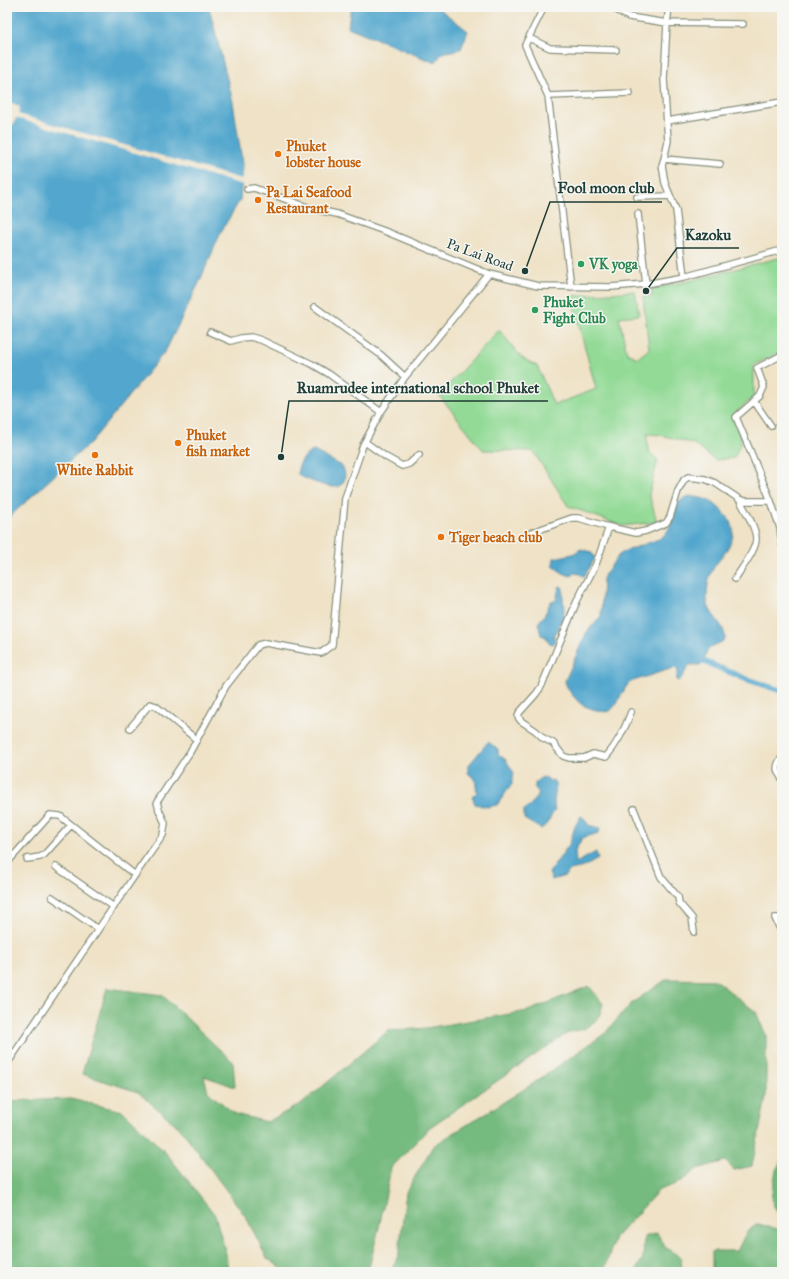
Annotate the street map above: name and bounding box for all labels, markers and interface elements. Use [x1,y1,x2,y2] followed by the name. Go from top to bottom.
[285,138,361,171] place label: Phuket lobster house
[273,149,283,159] marker: Phuket lobster house
[550,175,662,202] callout: Fool moon club
[558,179,655,197] text: Fool moon club
[266,184,353,217] place label: Pa Lai Seafood Restaurant
[253,195,263,205] marker: Pa Lai Seafood Restaurant
[677,221,739,248] callout: Kazoku
[685,226,731,244] text: Kazoku
[444,235,516,275] street label: Pa Lai Road
[588,256,639,274] place label: VK yoga
[576,259,586,269] marker: VK yoga
[543,294,606,328] place label: Phuket Fight Club
[530,305,540,315] marker: Phuket Fight Club
[289,374,548,401] callout: Ruamrudee international school Phuket
[297,379,540,397] text: Ruamrudee international school Phuket
[186,427,250,460] place label: Phuket fish market
[173,438,183,448] marker: Phuket fish market
[90,450,100,460] marker: White Rabbit
[57,462,133,479] place label: White Rabbit
[448,529,542,547] place label: Tiger beach club
[436,532,446,542] marker: Tiger beach club

